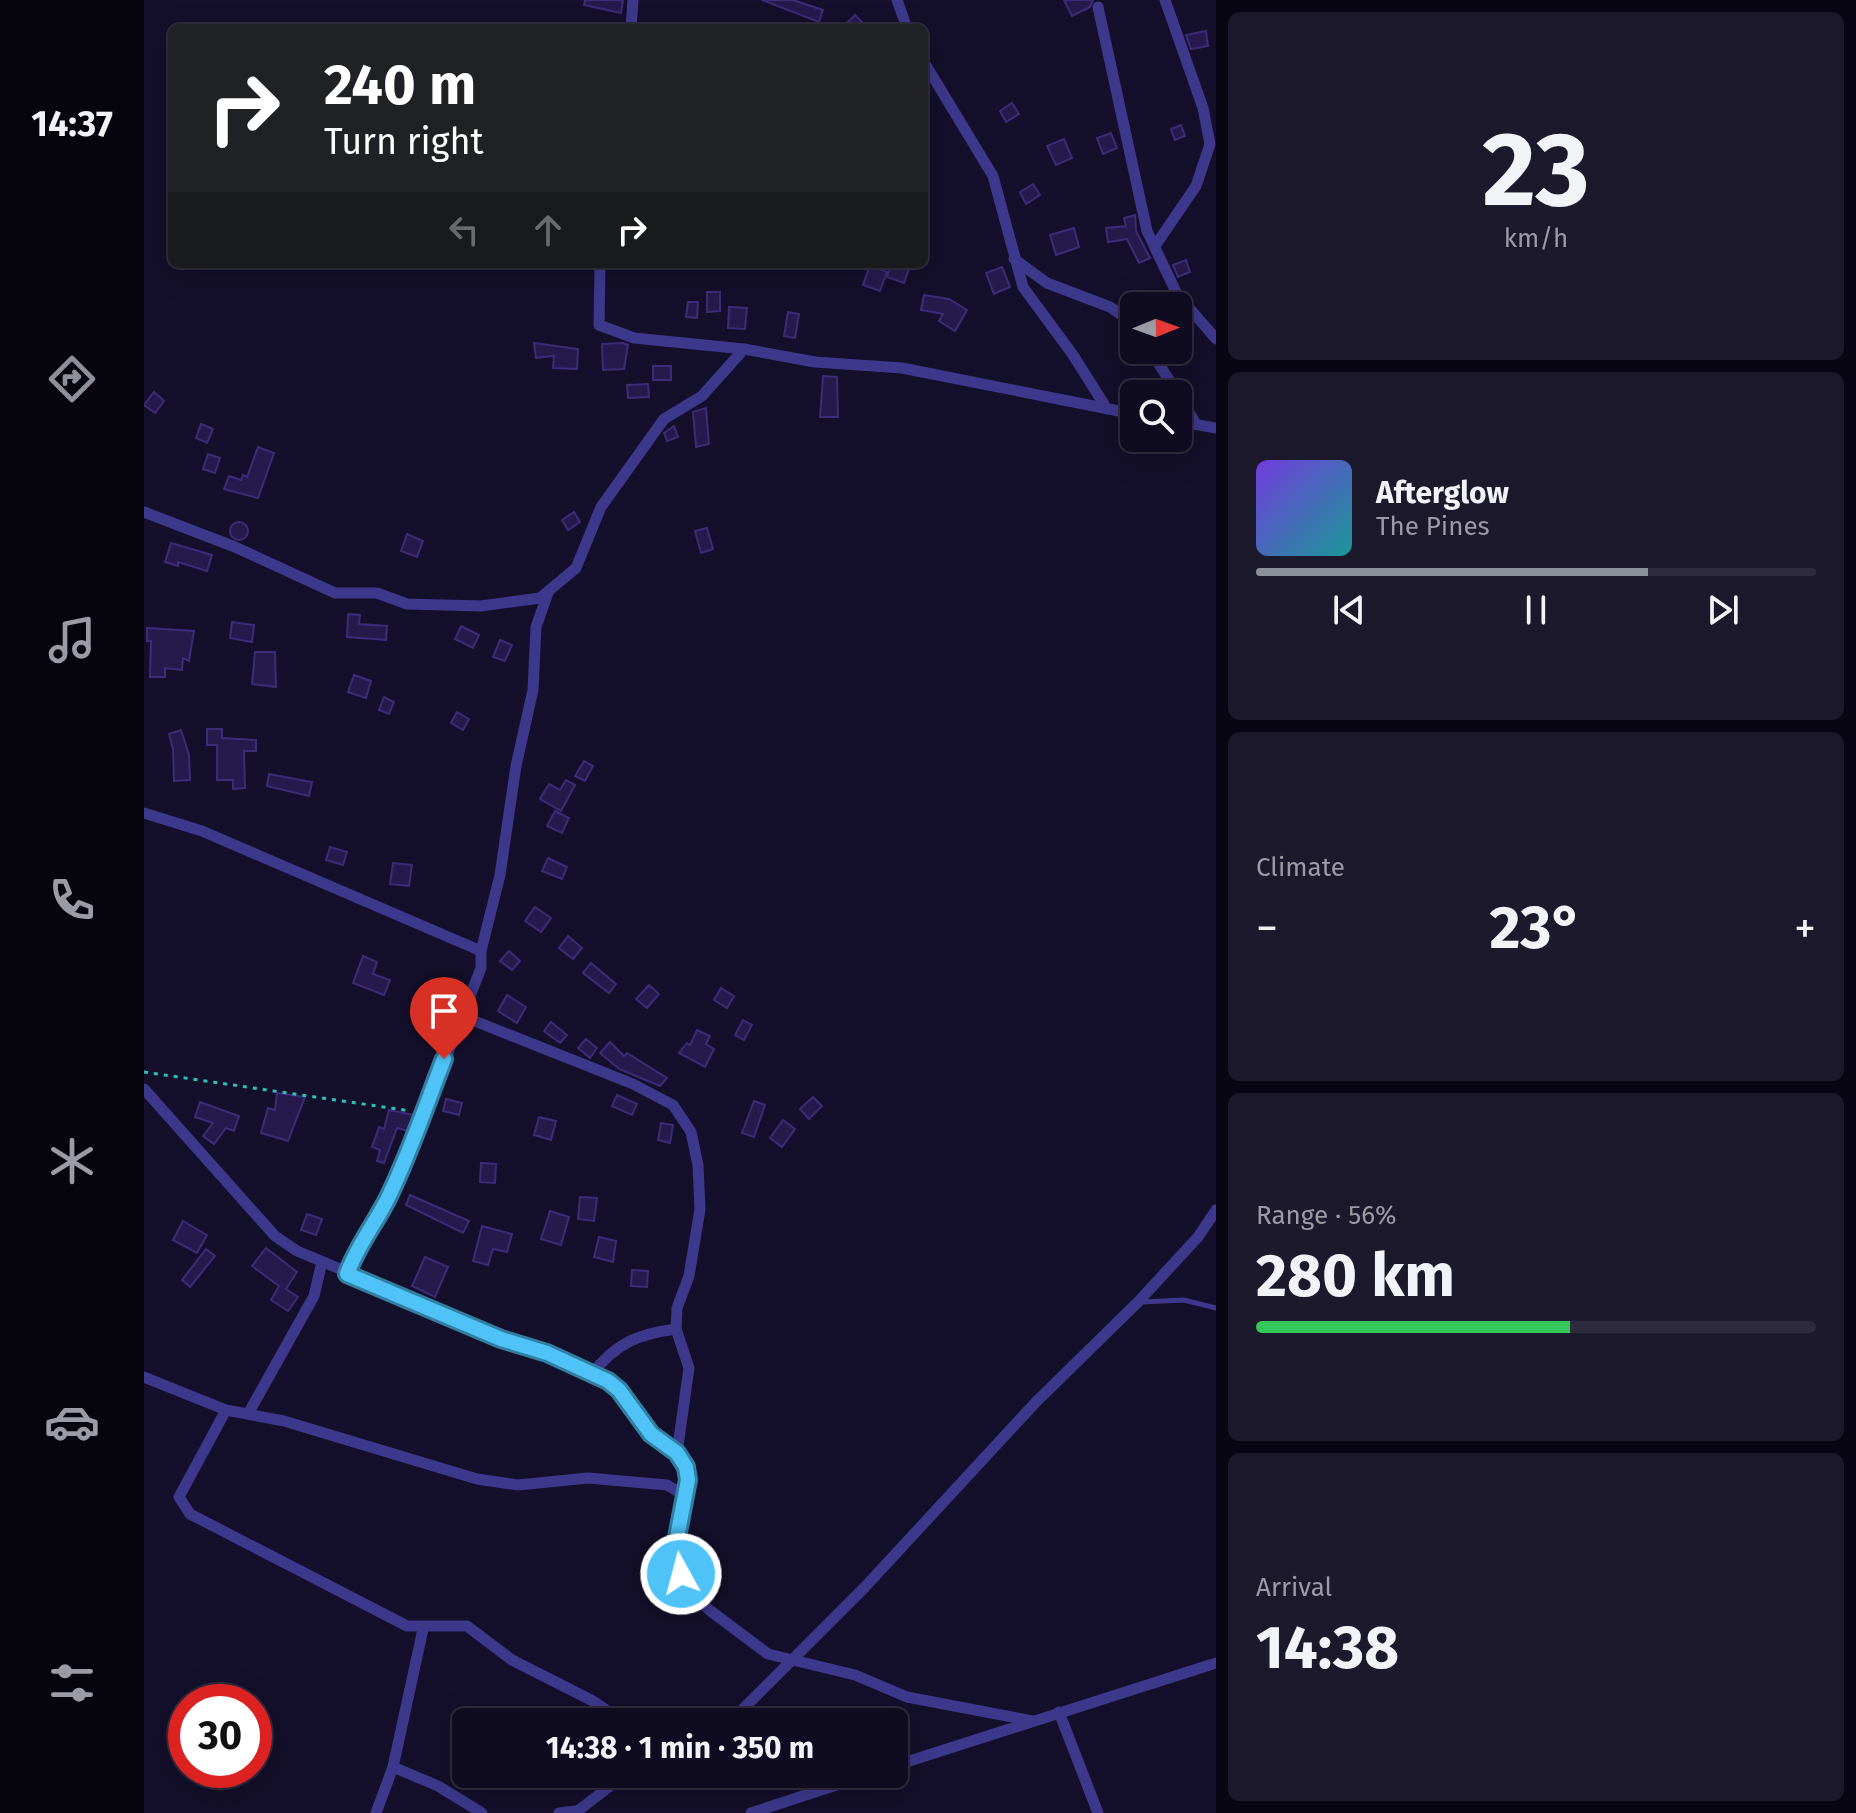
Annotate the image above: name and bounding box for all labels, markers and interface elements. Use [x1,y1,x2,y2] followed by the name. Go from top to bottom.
[324,52,476,119] text: 240 m
[192,56,296,160] icon: right
[31,102,113,146] text: 14:37
[1482,108,1590,233] text: 23
[324,120,484,164] text: Turn right
[442,208,486,252] icon: left
[526,208,570,252] icon: ahead
[610,208,654,252] icon: right
[1504,223,1568,254] text: km/h
[1120,292,1192,364] north arrow
[1120,292,1192,452] map controls
[44,351,100,407] icon: directions
[1120,380,1192,452] button: search
[1376,475,1509,511] text: Afterglow
[1376,511,1490,542] text: The Pines
[1327,588,1371,632] icon: previous
[1514,588,1558,632] icon: pause
[1701,588,1745,632] icon: next
[44,612,100,668] icon: music
[1256,852,1345,883] text: Climate
[44,872,100,928] icon: phone
[1489,892,1583,964] text: 23°
[1256,902,1278,955] text: −
[1794,902,1816,955] text: +
[410,977,478,1059] pin
[422,989,466,1033] icon: arrive
[44,1133,100,1189] icon: climate
[1256,1200,1397,1231] text: Range · 56%
[1256,1240,1455,1312] text: 280 km
[44,1394,100,1450] icon: car
[639,1532,723,1616] position arrow
[1256,1572,1332,1603] text: Arrival
[1256,1612,1399,1684] text: 14:38
[44,1655,100,1711] icon: filters
[168,1684,272,1788] speed limit sign: 30
[546,1730,814,1766] text: 14:38 · 1 min · 350 m

